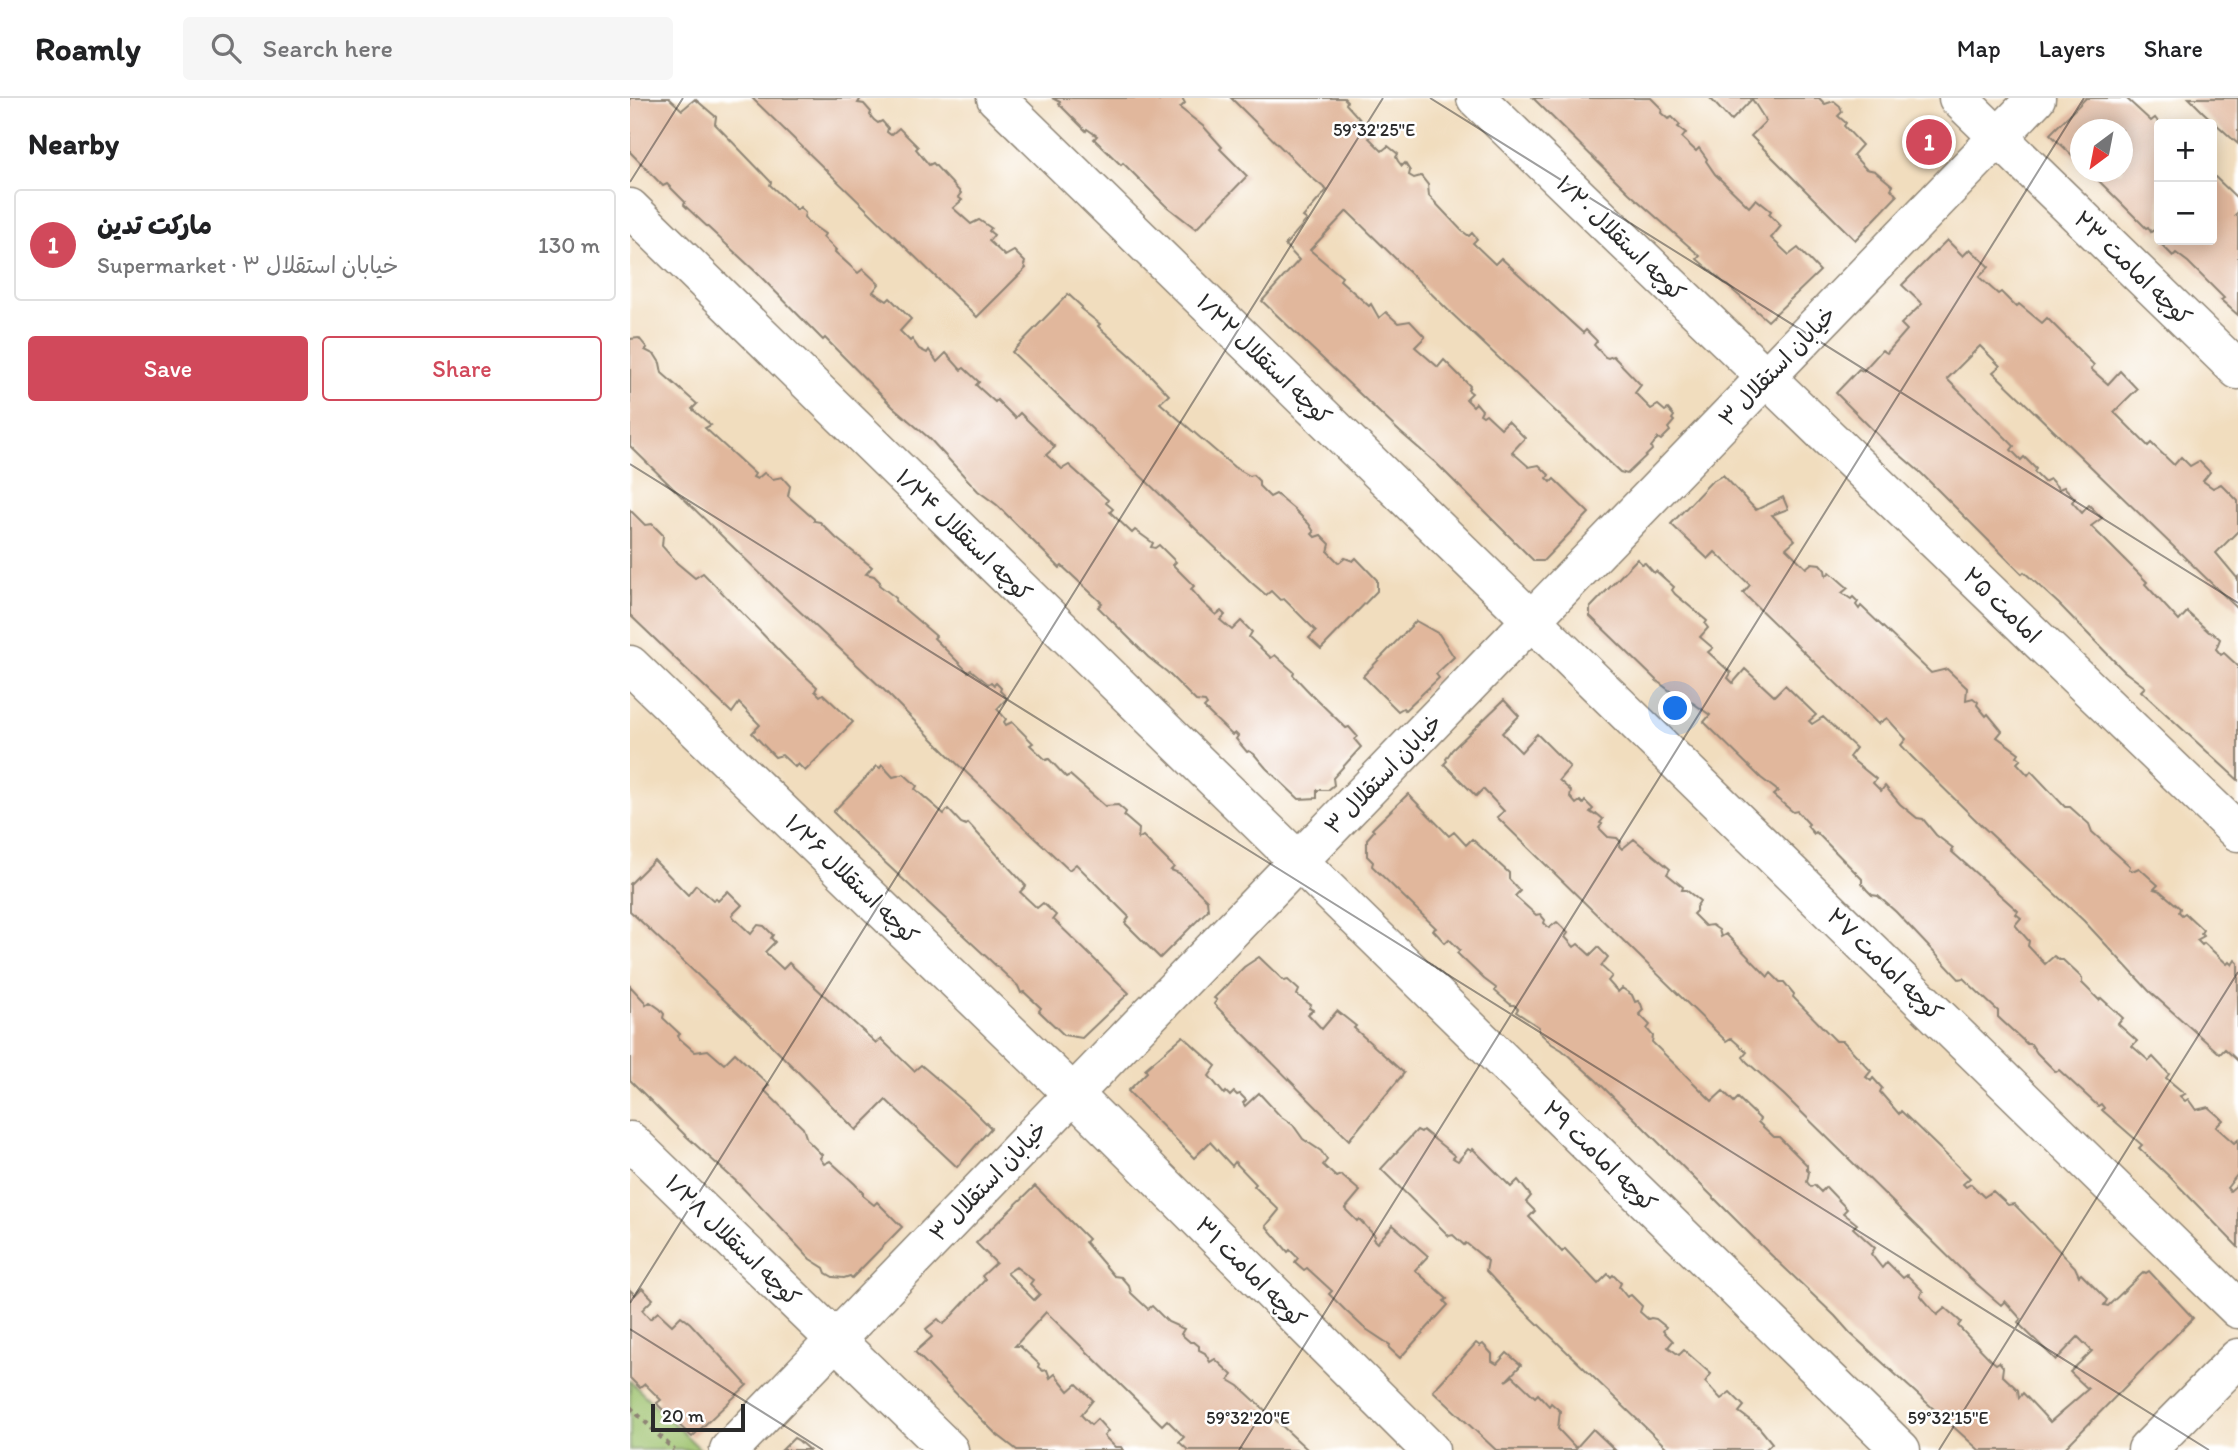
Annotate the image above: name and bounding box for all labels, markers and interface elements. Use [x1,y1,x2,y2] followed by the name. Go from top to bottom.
[183,17,673,80] search box
[35,29,141,68] text: Roamly
[207,29,245,67] icon: search
[263,32,393,64] text: Search here
[1957,34,2001,63] text: Map
[2039,34,2106,63] text: Layers
[2144,34,2203,63] text: Share
[1906,116,1952,168] pin: 1
[1333,119,1415,141] text: 59°32'25"E
[2070,119,2133,182] north arrow
[2154,119,2217,245] map controls
[2154,119,2217,182] button: +
[28,125,119,162] text: Nearby
[1551,169,1691,307] street label: کوچه استقلال ۱/۲۰
[2154,182,2217,245] button: −
[2068,205,2198,331] street label: کوچه امامت ۲۳
[97,209,212,241] text: مارکت تدین
[48,231,58,259] text: 1
[538,231,600,259] text: 130 m
[97,251,399,279] text: Supermarket · خیابان استقلال ۳
[1191,288,1337,431] street label: کوچه استقلال ۱/۲۲
[1713,300,1841,432] street label: خیابان استقلال ۳
[28,336,308,401] button: Save
[322,336,602,401] button: Share
[890,463,1038,607] street label: کوچه استقلال ۱/۲۴
[1957,561,2047,649] street label: امامت ۲۵
[1658,691,1692,725] your location
[1319,708,1447,840] street label: خیابان استقلال ۳
[779,808,925,950] street label: کوچه استقلال ۱/۲۶
[1821,902,1949,1026] street label: کوچه امامت ۲۷
[1537,1095,1663,1218] street label: کوچه امامت ۲۹
[924,1115,1052,1247] street label: خیابان استقلال ۳
[660,1168,807,1312] street label: کوچه استقلال ۱/۲۸
[1190,1211,1312,1333] street label: کوچه امامت ۳۱
[651,1401,746,1433] scale bar
[662,1404,704,1427] text: 20 m
[1206,1407,1290,1429] text: 59°32'20"E
[1907,1407,1989,1429] text: 59°32'15"E

